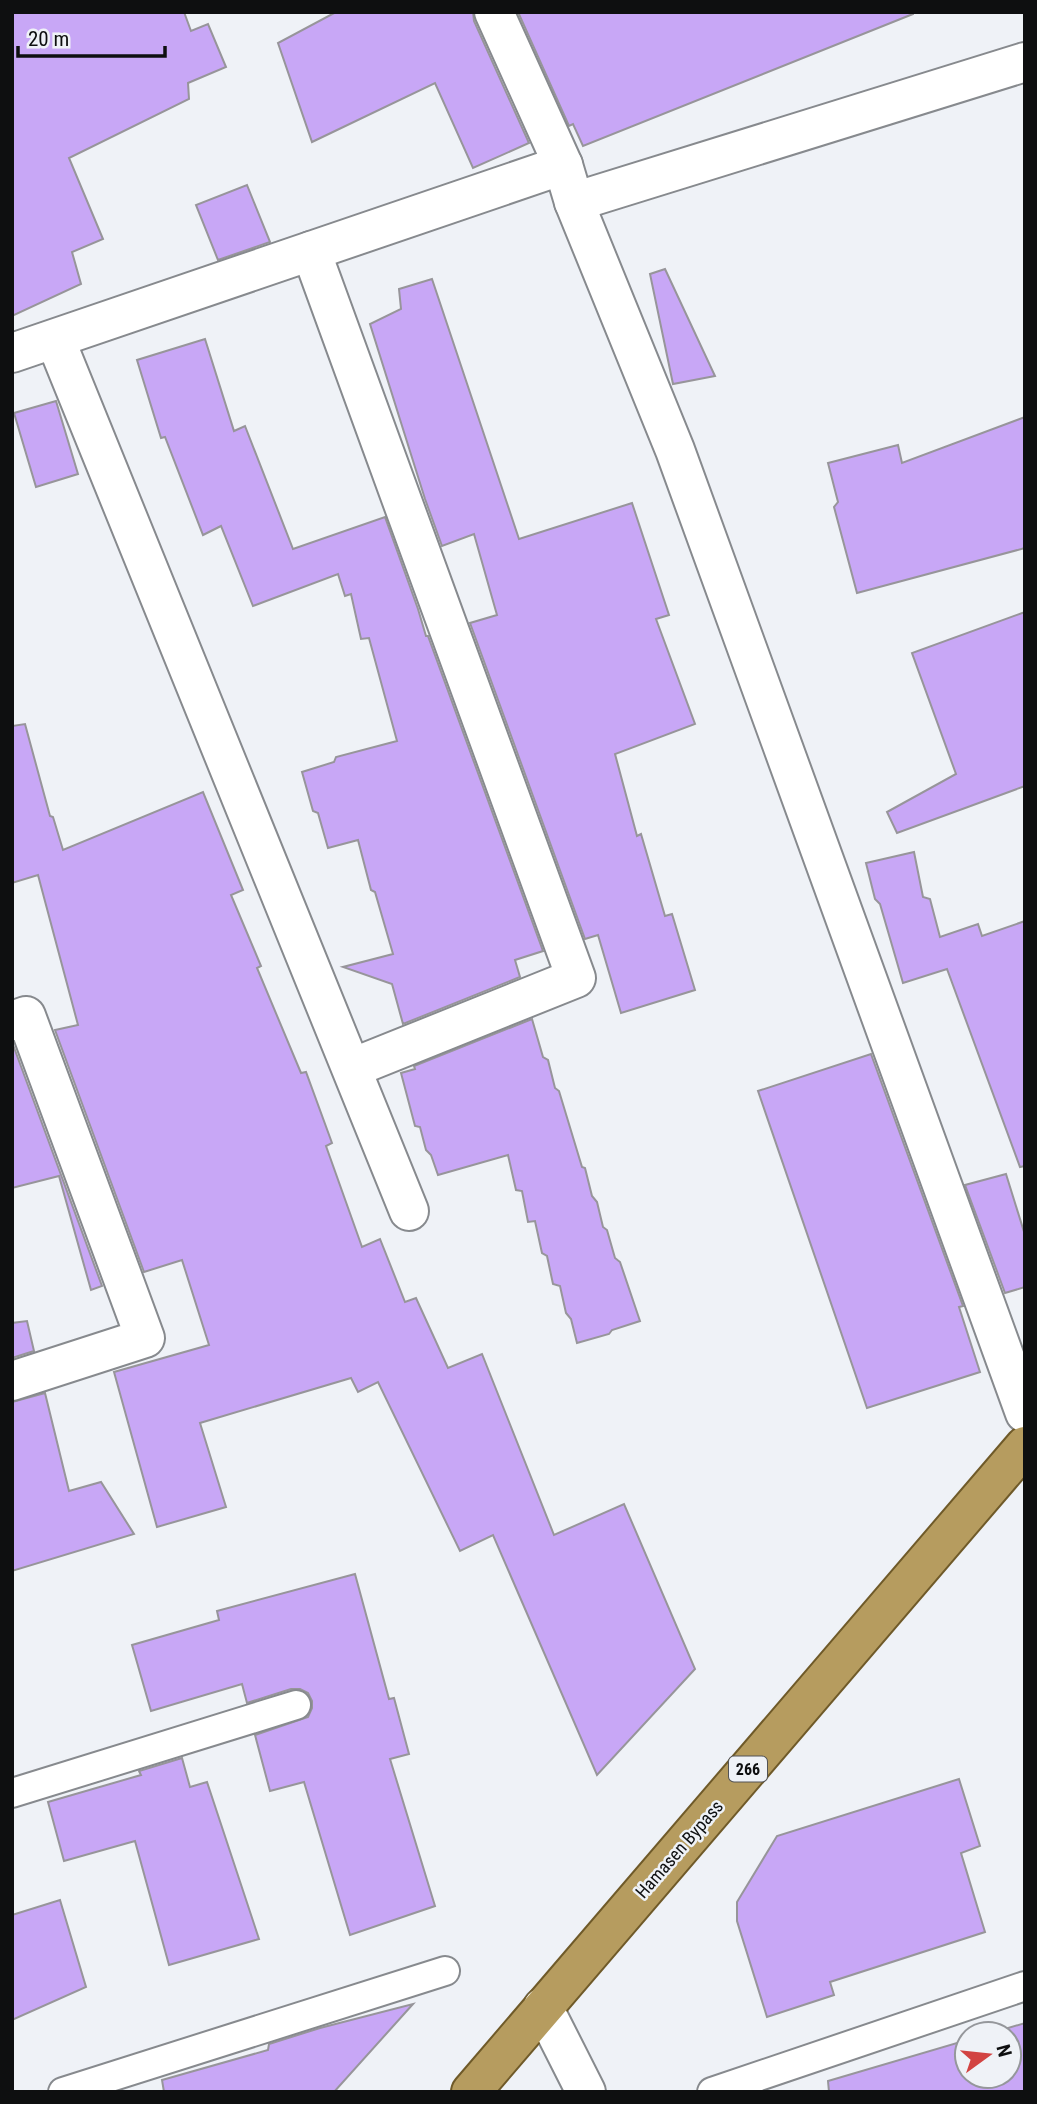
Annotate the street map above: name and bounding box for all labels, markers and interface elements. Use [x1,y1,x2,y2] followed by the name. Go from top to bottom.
[18,14,164,58] scale bar
[28,27,69,51] text: 20 m
[729,1756,767,1782] road number: 266
[631,1796,727,1902] street label: Hamasen Bypass
[953,2020,1023,2090] north arrow
[991,2042,1017,2059] text: N

